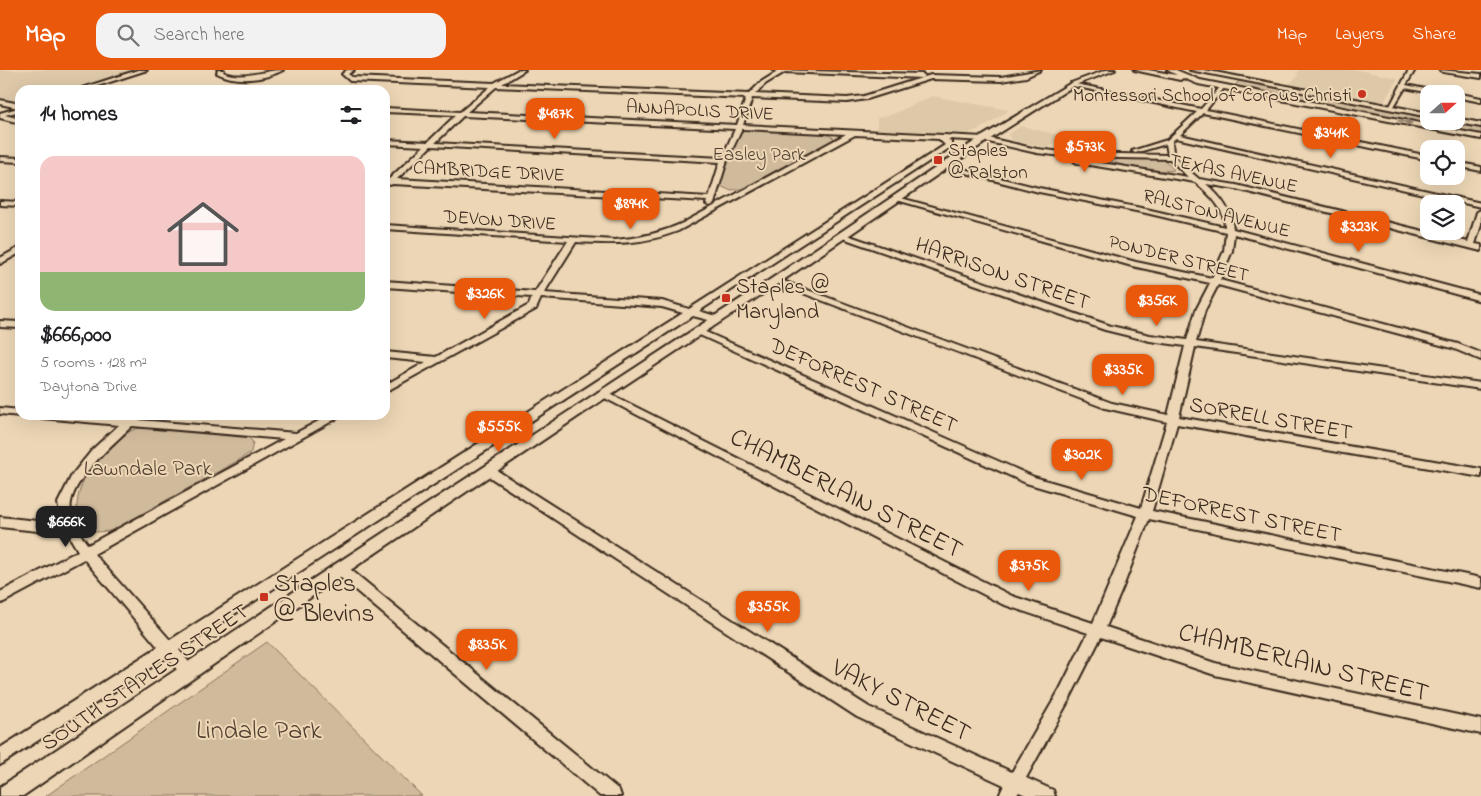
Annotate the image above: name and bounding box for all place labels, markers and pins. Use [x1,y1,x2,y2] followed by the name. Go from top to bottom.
[1073,83,1352,110] place label: Montessori School of Corpus Christi
[1356,88,1368,100] marker: Montessori School of Corpus Christi
[520,98,590,140] pin: $487K
[1296,116,1366,159] pin: $341K
[1050,131,1120,173] pin: $573K
[948,138,1028,187] place label: Staples @ Ralston
[932,154,944,166] marker: Staples @ Ralston
[596,188,666,230] pin: $894K
[1324,210,1394,253] pin: $323K
[736,272,829,330] place label: Staples @ Maryland
[450,278,520,320] pin: $326K
[1122,284,1192,327] pin: $356K
[720,292,732,304] marker: Staples @ Maryland
[1088,354,1158,396] pin: $335K
[464,410,534,453] pin: $555K
[1047,438,1117,481] pin: $302K
[31,506,101,548] pin: $666K
[994,550,1064,592] pin: $375K
[274,566,374,634] place label: Staples @ Blevins
[733,590,803,633] pin: $355K
[258,591,270,603] marker: Staples @ Blevins
[452,628,522,671] pin: $835K

